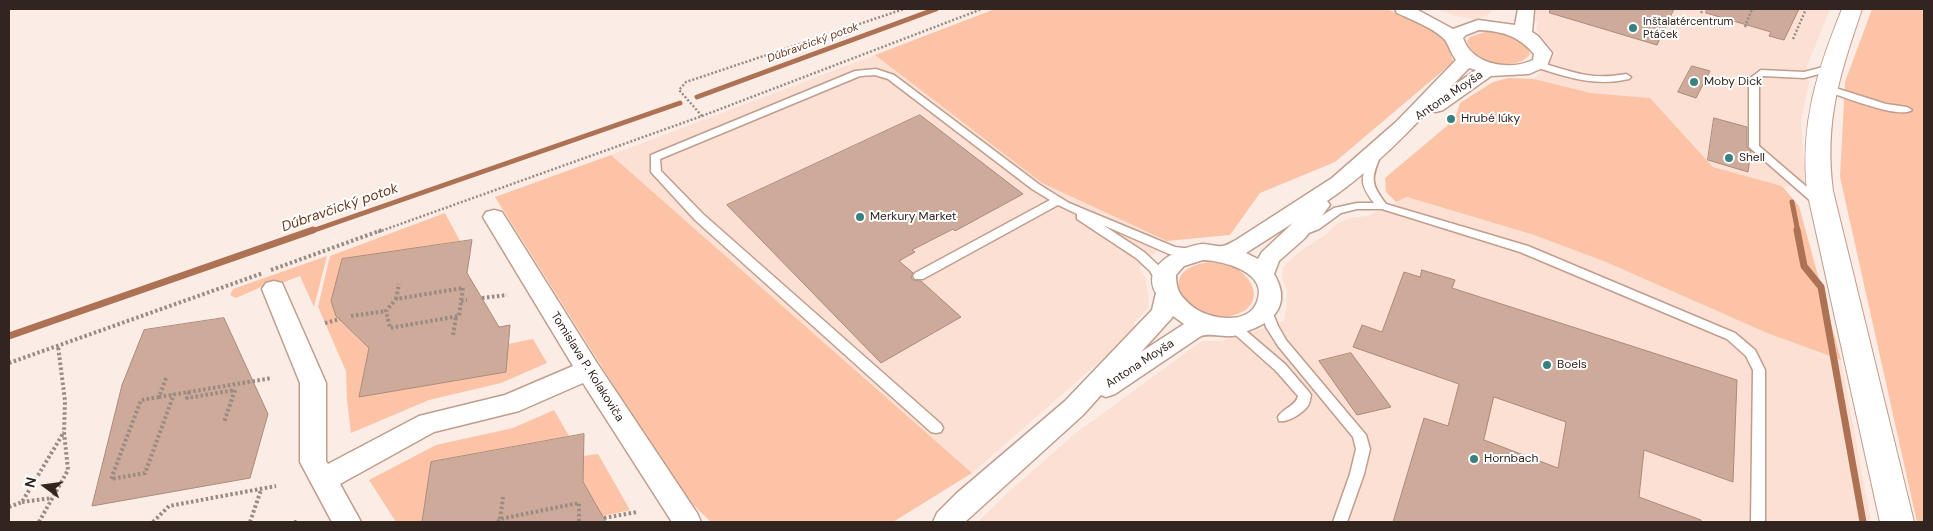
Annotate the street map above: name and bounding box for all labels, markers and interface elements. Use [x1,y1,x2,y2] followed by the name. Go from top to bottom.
[1643,15,1733,41] place label: Inštalatércentrum Ptáček
[766,20,860,66] water label: Dúbravčický potok
[1627,22,1639,34] marker: Inštalatércentrum Ptáček
[1412,68,1486,124] street label: Antona Moyša
[1704,75,1762,89] place label: Moby Dick
[1688,76,1700,88] marker: Moby Dick
[1461,112,1520,126] place label: Hrubé lúky
[1445,113,1457,125] marker: Hrubé lúky
[1739,151,1765,165] place label: Shell
[1723,152,1735,164] marker: Shell
[279,180,401,236] water label: Dúbravčický potok
[870,210,957,224] place label: Merkury Market
[854,211,866,223] marker: Merkury Market
[547,309,627,425] street label: Tomislava P. Kolakoviča
[1103,337,1177,391] street label: Antona Moyša
[1557,358,1587,372] place label: Boels
[1541,359,1553,371] marker: Boels
[1484,452,1538,466] place label: Hornbach
[1468,453,1480,465] marker: Hornbach
[20,461,70,511] north arrow
[20,475,40,490] text: N

